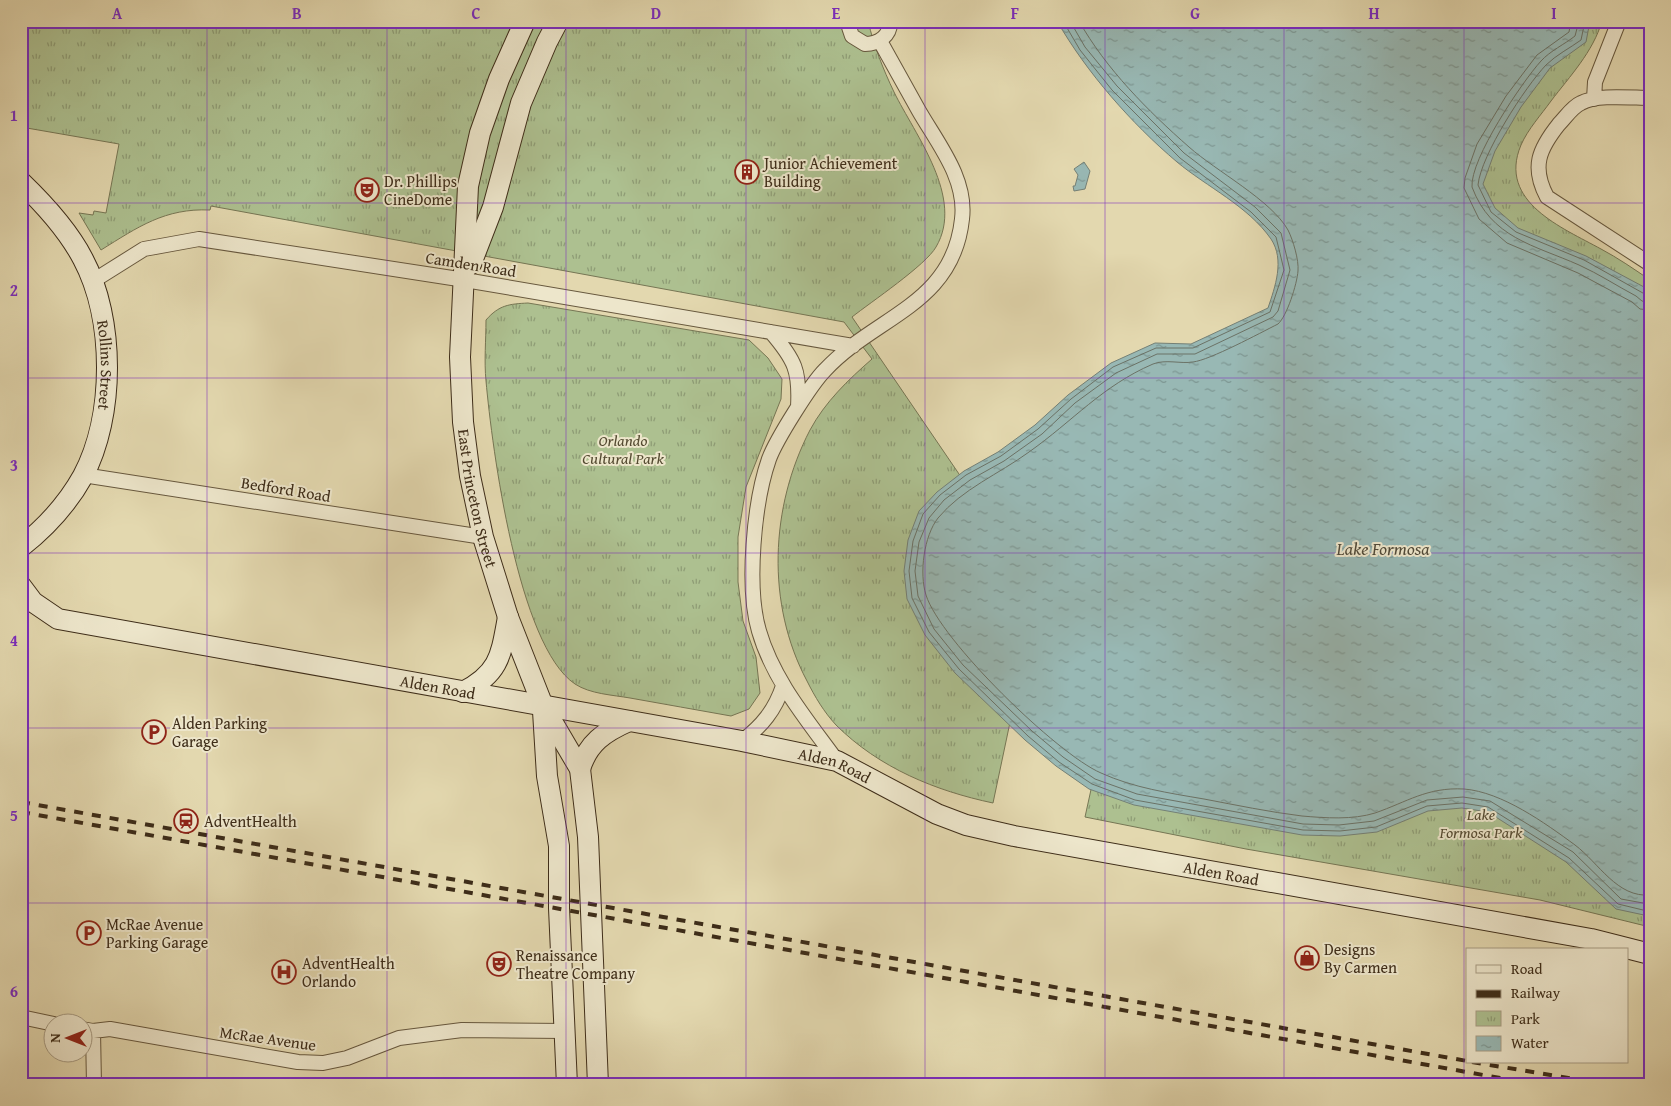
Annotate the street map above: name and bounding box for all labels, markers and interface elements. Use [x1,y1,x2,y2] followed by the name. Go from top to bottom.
[112,1,123,25] text: A
[292,1,302,25] text: B
[471,1,481,25] text: C
[651,1,661,25] text: D
[832,1,841,25] text: E
[1011,1,1019,25] text: F
[1190,1,1200,25] text: G
[1368,1,1380,25] text: H
[1551,1,1557,25] text: I
[10,103,18,127] text: 1
[762,151,898,193] place label: Junior Achievement Building
[734,159,760,185] building icon: Junior Achievement Building
[384,169,457,211] place label: Dr. Phillips CineDome
[354,177,380,203] theatre icon: Dr. Phillips CineDome
[424,245,518,283] street label: Camden Road
[10,278,18,302] text: 2
[91,318,119,412] street label: Rollins Street
[452,427,504,571] street label: East Princeton Street
[582,428,665,470] park label: Orlando Cultural Park
[10,453,18,477] text: 3
[239,470,333,508] street label: Bedford Road
[1335,535,1430,562] water label: Lake Formosa
[10,628,18,652] text: 4
[398,668,478,705] street label: Alden Road
[172,711,267,753] place label: Alden Parking Garage
[141,719,167,745] parking icon: Alden Parking Garage
[796,741,876,789] street label: Alden Road
[1439,802,1523,844] park label: Lake Formosa Park
[10,803,18,827] text: 5
[173,808,199,834] station icon: AdventHealth
[204,809,297,833] place label: AdventHealth
[1182,854,1261,892] street label: Alden Road
[106,912,208,954] place label: McRae Avenue Parking Garage
[76,920,102,946] parking icon: McRae Avenue Parking Garage
[1324,937,1397,979] place label: Designs By Carmen
[516,943,635,985] place label: Renaissance Theatre Company
[1294,945,1320,971] shop icon: Designs By Carmen
[1466,948,1628,1064] legend
[302,951,395,993] place label: AdventHealth Orlando
[486,951,512,977] theatre icon: Renaissance Theatre Company
[1511,958,1542,979] text: Road
[271,959,297,985] hospital icon: AdventHealth Orlando
[10,979,18,1003] text: 6
[1511,982,1561,1003] text: Railway
[1511,1008,1540,1029] text: Park
[42,1014,92,1064] north arrow
[218,1019,318,1057] street label: McRae Avenue
[1511,1032,1549,1053] text: Water
[45,1033,65,1043] text: N

